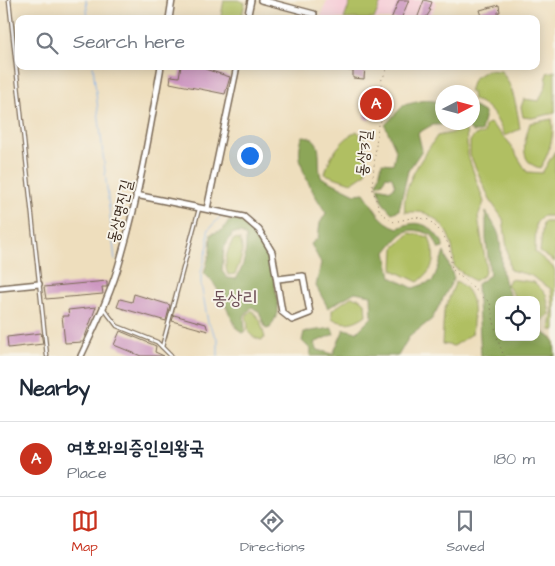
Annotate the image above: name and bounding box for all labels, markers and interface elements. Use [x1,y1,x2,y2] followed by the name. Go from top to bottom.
[15,15,540,70] search box
[33,29,61,57] icon: search
[73,29,185,56] text: Search here
[360,85,392,123] pin: A
[435,85,480,130] north arrow
[351,129,377,178] street label: 동상3길
[237,143,263,169] your location
[102,177,138,245] street label: 동상명진길
[212,285,258,312] district label: 동상리
[495,296,540,341] map controls
[495,296,540,341] button: locate
[20,374,90,403] text: Nearby
[67,435,205,462] text: 여호와의증인의왕국
[31,448,41,470] text: A
[494,448,535,470] text: 180 m
[67,462,107,484] text: Place
[71,507,99,557] tab: Map
[240,507,305,557] tab: Directions
[446,507,484,557] tab: Saved

